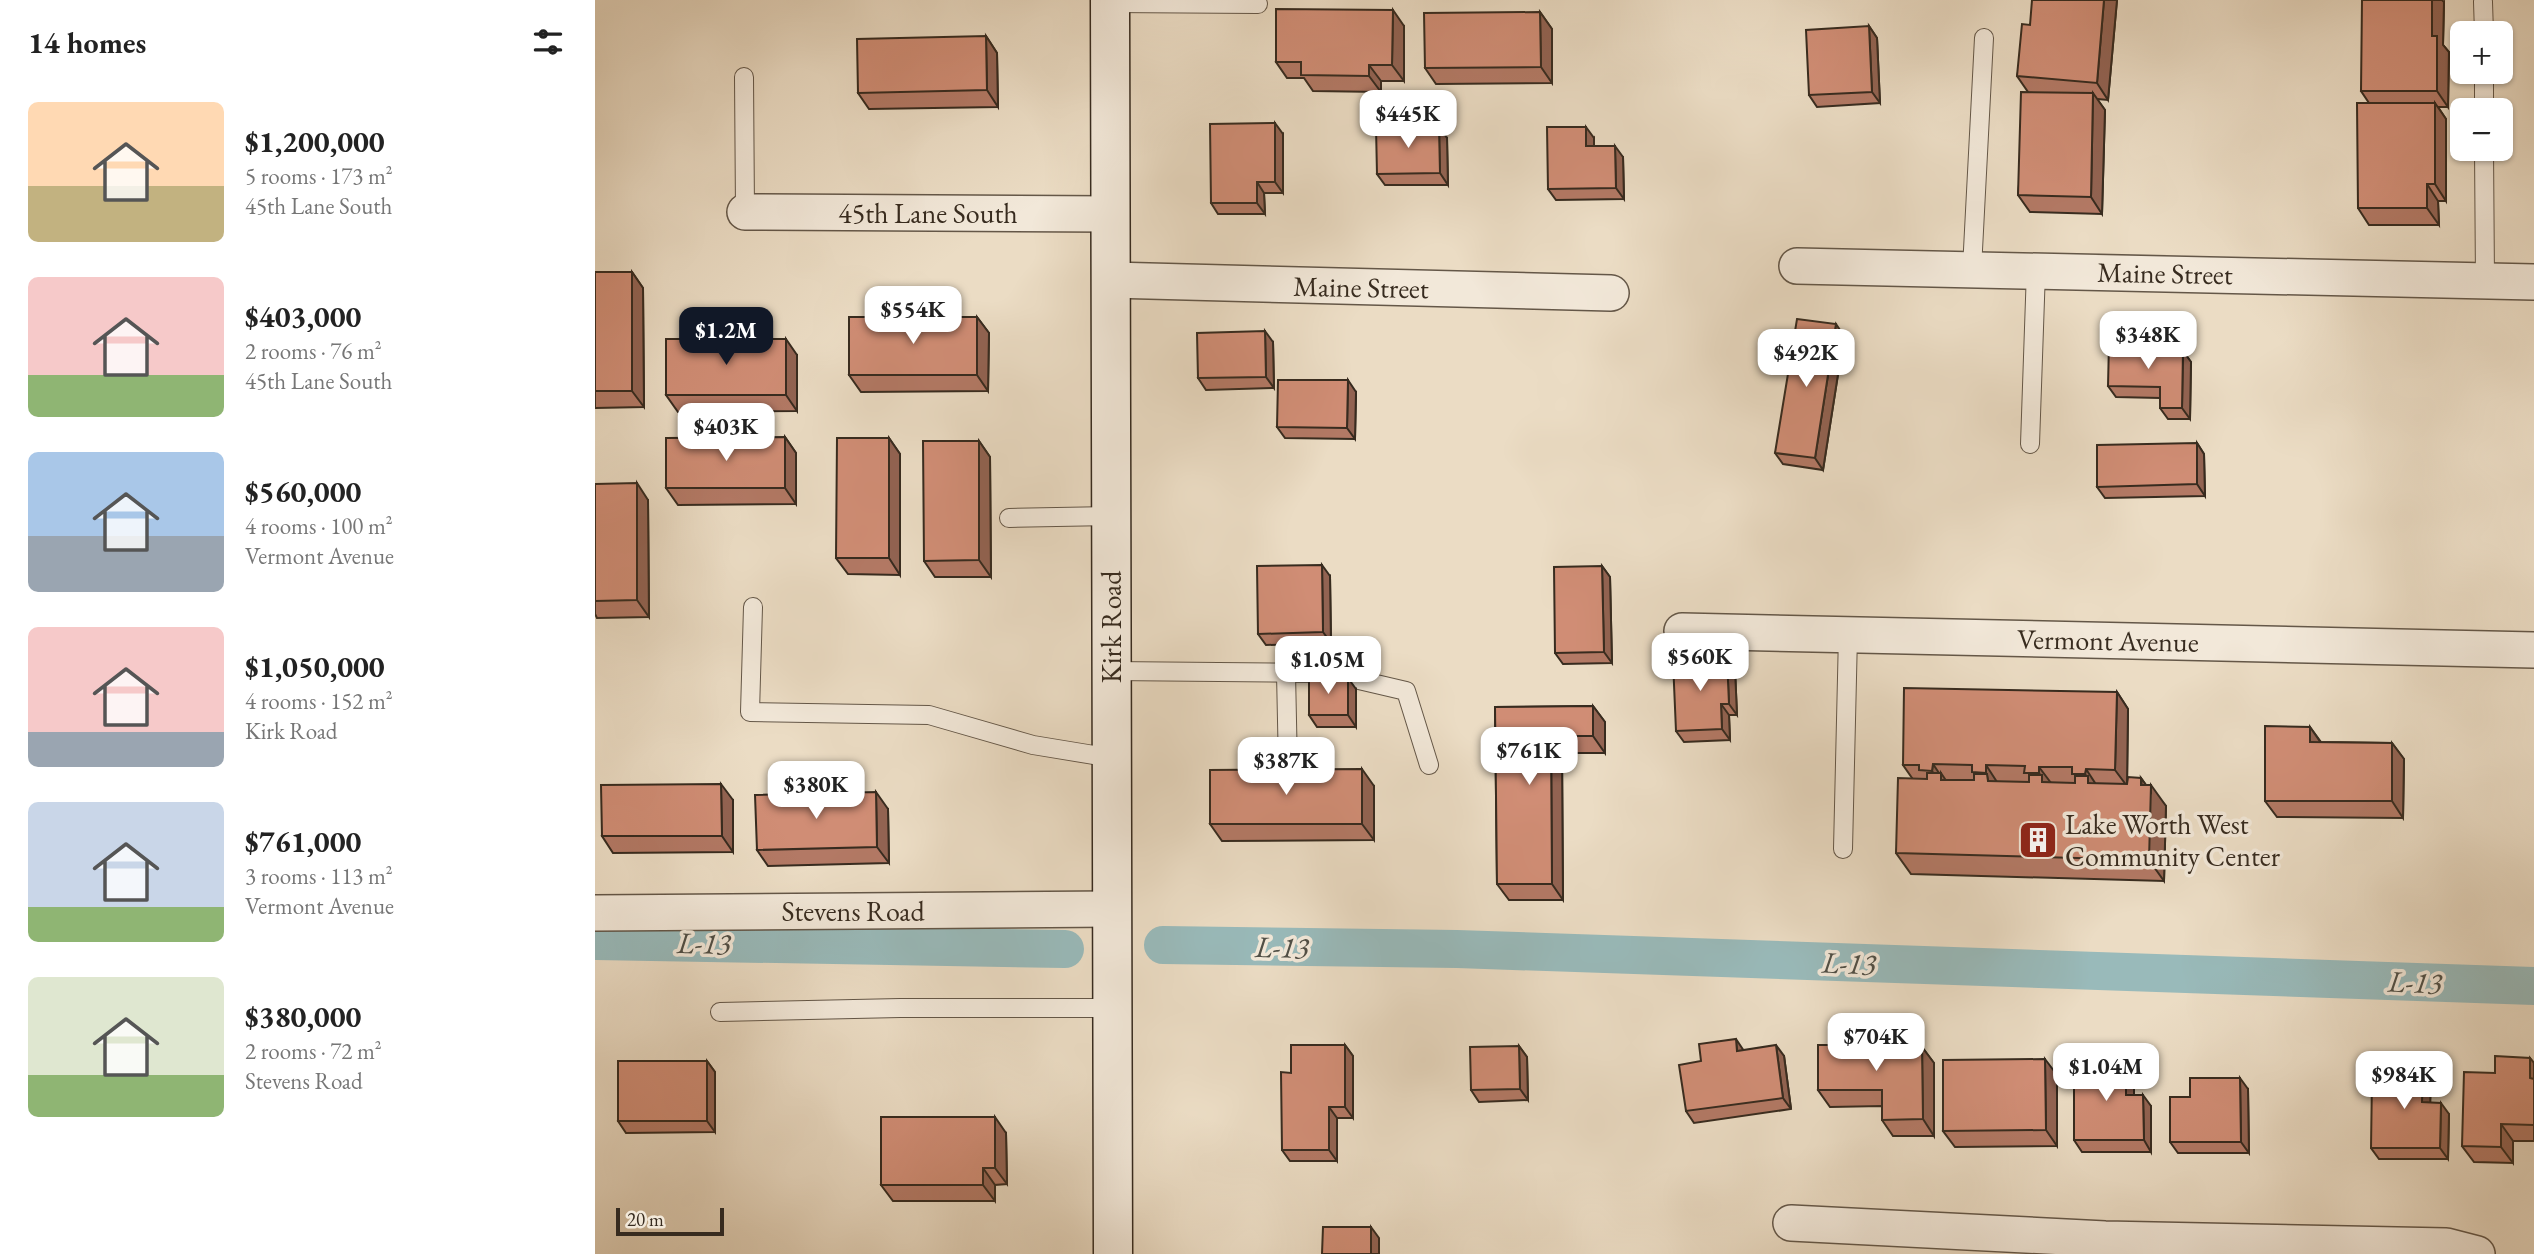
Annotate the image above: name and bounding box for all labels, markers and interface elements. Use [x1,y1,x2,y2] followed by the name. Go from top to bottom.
[2450,21,2513,161] map controls
[2450,21,2513,84] button: +
[28,23,146,62] text: 14 homes
[529,23,567,61] icon: filters
[1359,90,1457,150] pin: $445K
[1376,98,1440,128] text: $445K
[2450,98,2513,161] button: −
[245,122,385,161] text: $1,200,000
[84,130,168,214] icon: home
[245,161,393,191] text: 5 rooms · 173 m²
[245,191,392,221] text: 45th Lane South
[838,195,1018,231] street label: 45th Lane South
[2097,254,2233,292] street label: Maine Street
[1293,268,1429,306] street label: Maine Street
[864,286,962,346] pin: $554K
[881,294,945,324] text: $554K
[245,297,361,336] text: $403,000
[84,305,168,389] icon: home
[677,308,775,367] pin: $1.2M
[2099,312,2197,371] pin: $348K
[695,315,757,345] text: $1.2M
[2116,319,2180,349] text: $348K
[1757,330,1855,389] pin: $492K
[245,336,382,366] text: 2 rooms · 76 m²
[1774,337,1838,367] text: $492K
[245,366,392,396] text: 45th Lane South
[677,404,775,463] pin: $403K
[694,411,758,441] text: $403K
[245,472,361,511] text: $560,000
[84,480,168,564] icon: home
[245,511,393,541] text: 4 rooms · 100 m²
[245,541,394,571] text: Vermont Avenue
[1093,570,1129,683] street label: Kirk Road
[2017,620,2199,660] street label: Vermont Avenue
[1651,634,1749,693] pin: $560K
[1271,636,1385,696] pin: $1.05M
[1668,641,1732,671] text: $560K
[1291,644,1365,674] text: $1.05M
[245,647,385,686] text: $1,050,000
[84,655,168,739] icon: home
[245,686,393,716] text: 4 rooms · 152 m²
[245,716,338,746] text: Kirk Road
[1480,728,1578,787] pin: $761K
[1497,735,1561,765] text: $761K
[1237,738,1335,797] pin: $387K
[1254,745,1318,775] text: $387K
[767,762,865,821] pin: $380K
[784,769,848,799] text: $380K
[2065,806,2281,874] place label: Lake Worth West Community Center
[2017,819,2059,861] building icon: Lake Worth West Community Center
[245,822,361,861] text: $761,000
[84,830,168,914] icon: home
[245,861,393,891] text: 3 rooms · 113 m²
[245,891,394,921] text: Vermont Avenue
[781,893,925,929] street label: Stevens Road
[675,923,732,963] water label: L-13
[1253,927,1310,967] water label: L-13
[1820,943,1877,983] water label: L-13
[2386,962,2443,1002] water label: L-13
[245,997,361,1036] text: $380,000
[84,1005,168,1089] icon: home
[1827,1014,1925,1073] pin: $704K
[1844,1021,1908,1051] text: $704K
[245,1036,382,1066] text: 2 rooms · 72 m²
[2049,1044,2163,1103] pin: $1.04M
[2069,1051,2143,1081] text: $1.04M
[2355,1052,2453,1111] pin: $984K
[2372,1059,2436,1089] text: $984K
[245,1066,363,1096] text: Stevens Road
[616,1205,725,1237] scale bar
[627,1207,664,1232] text: 20 m

